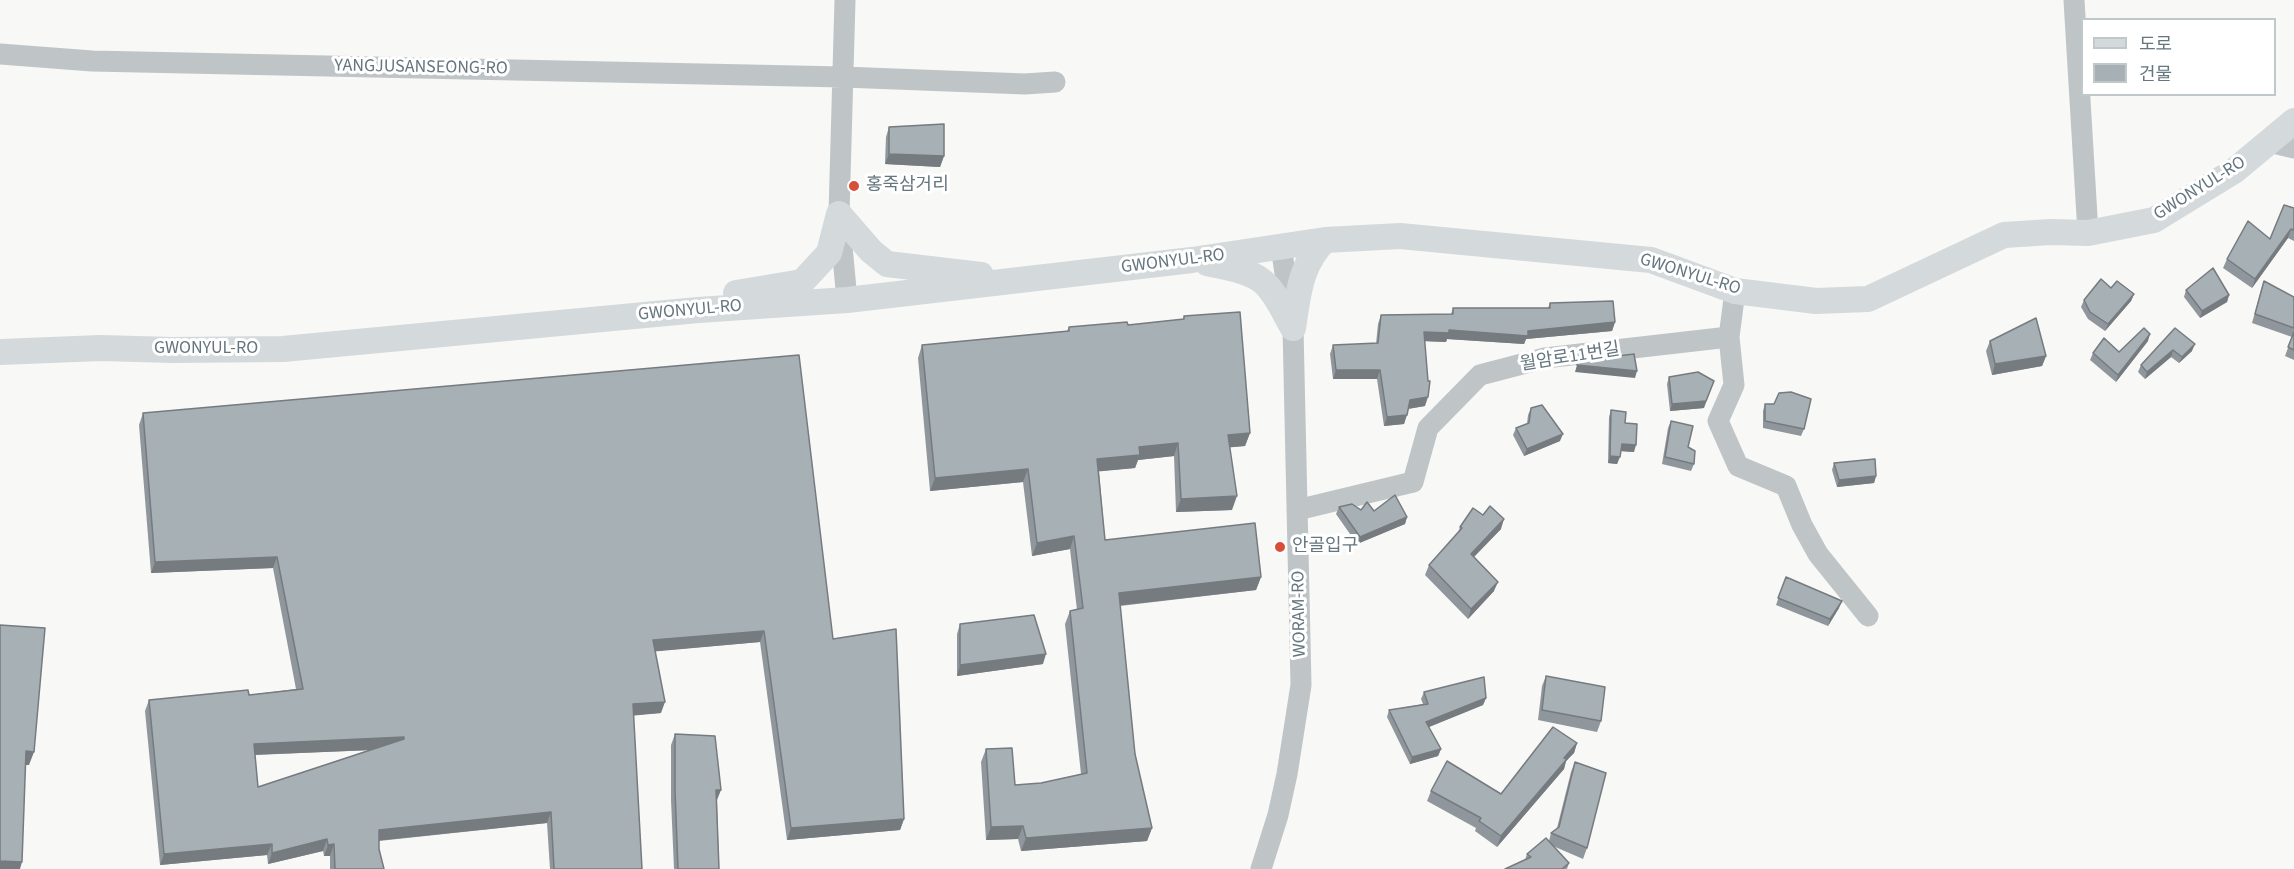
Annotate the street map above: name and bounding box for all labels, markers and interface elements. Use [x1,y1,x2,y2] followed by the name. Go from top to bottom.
[2081,18,2276,96] legend
[2139,32,2172,57] text: 도로
[334,56,508,80] street label: YANGJUSANSEONG-RO
[2139,62,2172,87] text: 건물
[2150,152,2250,226] street label: GWONYUL-RO
[866,175,949,197] place label: 홍죽삼거리
[847,179,861,193] marker: 홍죽삼거리
[1120,245,1226,279] street label: GWONYUL-RO
[1637,249,1743,301] street label: GWONYUL-RO
[637,296,743,326] street label: GWONYUL-RO
[154,338,258,360] street label: GWONYUL-RO
[1519,339,1621,377] street label: 월암로11번길
[1292,536,1358,558] place label: 안골입구
[1273,540,1287,554] marker: 안골입구
[1288,570,1312,658] street label: WORAM-RO

